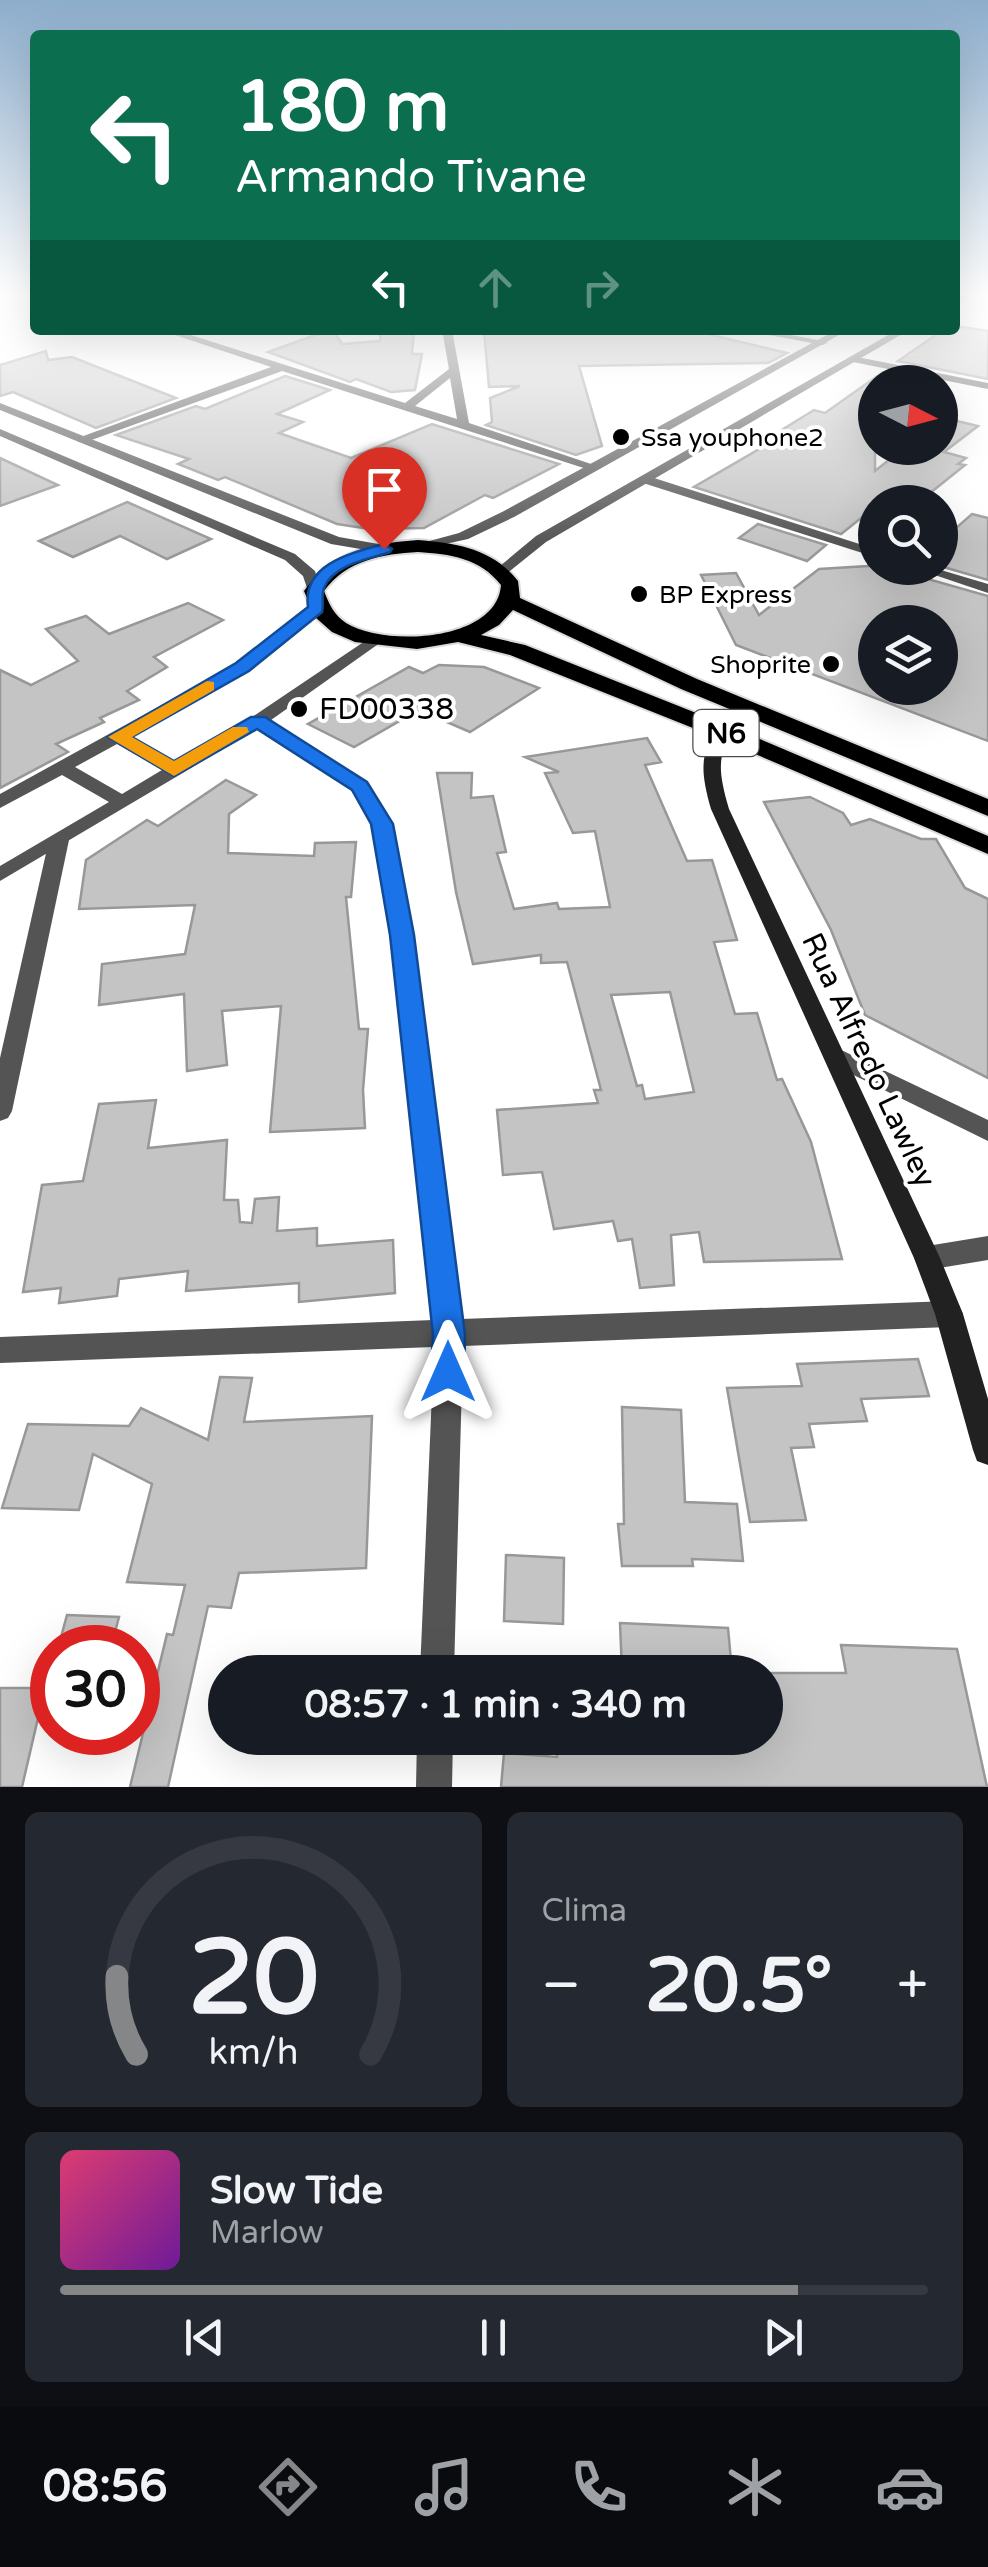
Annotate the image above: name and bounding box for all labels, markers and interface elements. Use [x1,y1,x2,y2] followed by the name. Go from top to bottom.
[235,66,449,150] text: 180 m
[70,70,200,200] icon: left
[235,151,587,205] text: Armando Tivane
[363,260,418,315] icon: left
[468,260,523,315] icon: ahead
[573,260,628,315] icon: right
[858,365,958,465] north arrow
[858,365,958,705] map controls
[641,423,824,453] place label: Ssa youphone2
[610,426,632,448] marker: Ssa youphone2
[342,447,427,550] pin
[357,462,412,517] icon: arrive
[858,485,958,585] button: search
[659,580,792,610] place label: BP Express
[628,583,650,605] marker: BP Express
[858,605,958,705] button: layers
[710,650,811,680] place label: Shoprite
[820,653,842,675] marker: Shoprite
[319,691,454,728] place label: FD00338
[288,698,310,720] marker: FD00338
[694,710,758,756] road number: N6
[793,927,944,1193] street label: Rua Alfredo Lawley
[396,1320,500,1424] position arrow
[30,1625,160,1755] speed limit sign: 30
[304,1682,687,1728] text: 08:57 · 1 min · 340 m
[542,1892,627,1930] text: Clima
[188,1917,319,2042] text: 20
[645,1941,833,2031] text: 20.5°
[542,1953,581,2019] text: −
[897,1953,928,2019] text: +
[208,2031,298,2074] text: km/h
[210,2168,383,2214] text: Slow Tide
[210,2214,324,2252] text: Marlow
[177,2310,232,2365] icon: previous
[466,2310,521,2365] icon: pause
[756,2310,811,2365] icon: next
[253,2452,323,2522] icon: directions
[409,2452,479,2522] icon: music
[564,2452,634,2522] icon: phone
[720,2452,790,2522] icon: climate
[875,2452,945,2522] icon: car
[43,2460,168,2514] text: 08:56

